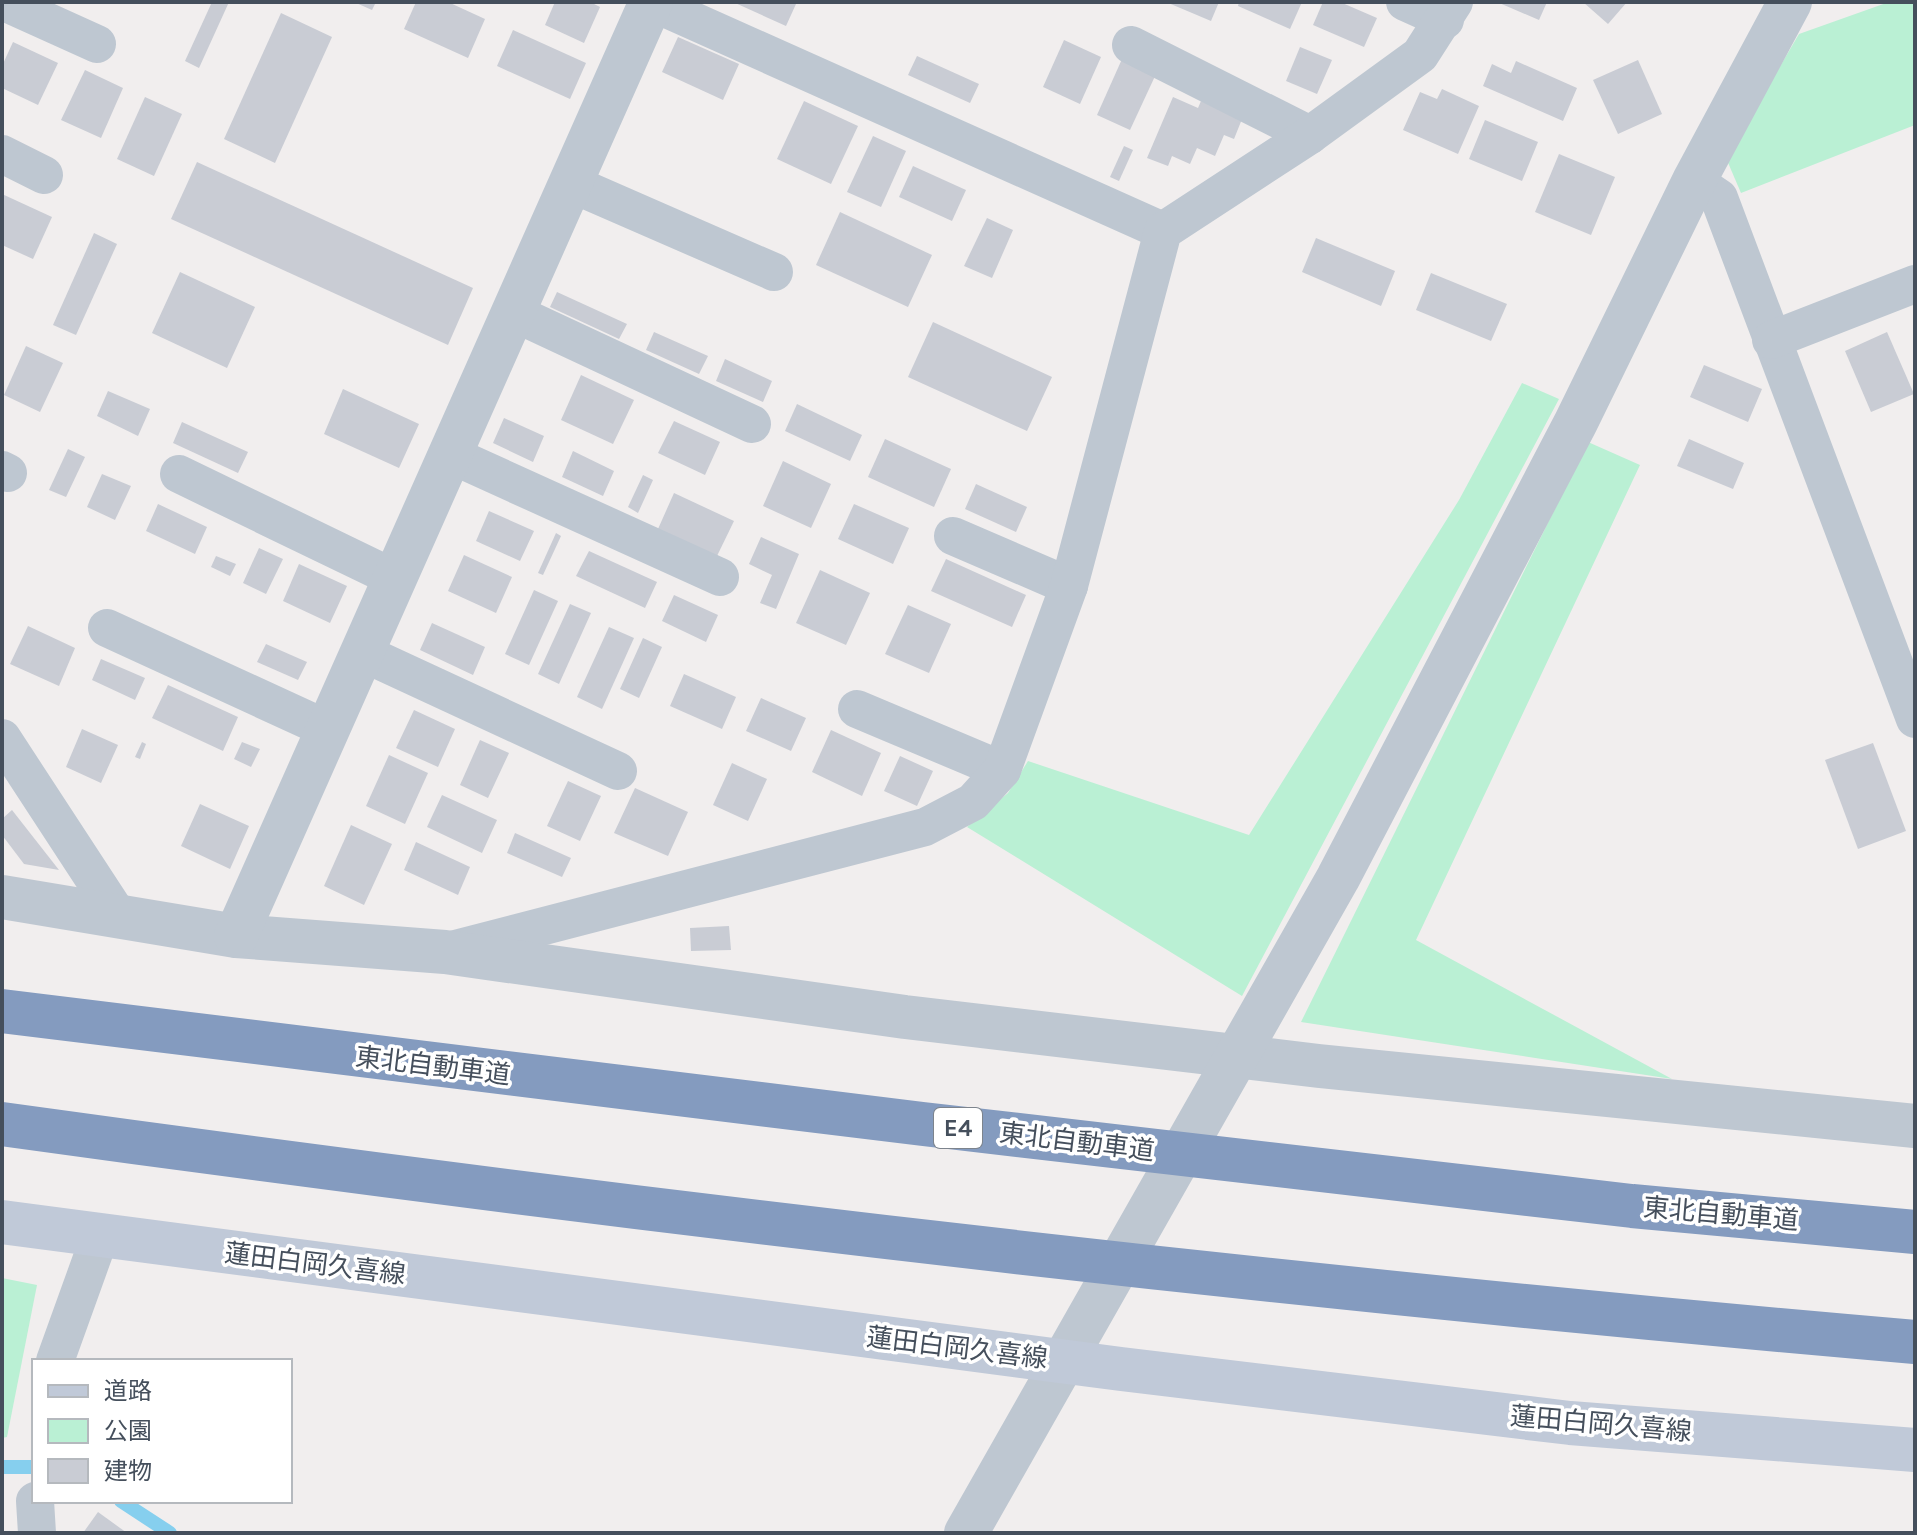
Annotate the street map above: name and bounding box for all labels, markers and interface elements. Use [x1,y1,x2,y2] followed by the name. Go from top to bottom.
[354,1041,512,1091] street label: 東北自動車道
[934,1108,982,1148] road number: E4
[998,1117,1156,1167] street label: 東北自動車道
[1642,1192,1800,1236] street label: 東北自動車道
[223,1238,407,1290] street label: 蓮田白岡久喜線
[865,1322,1049,1374] street label: 蓮田白岡久喜線
[32,1359,292,1503] legend
[104,1377,152,1405] text: 道路
[1509,1401,1693,1447] street label: 蓮田白岡久喜線
[104,1417,152,1445] text: 公園
[104,1457,152,1485] text: 建物

